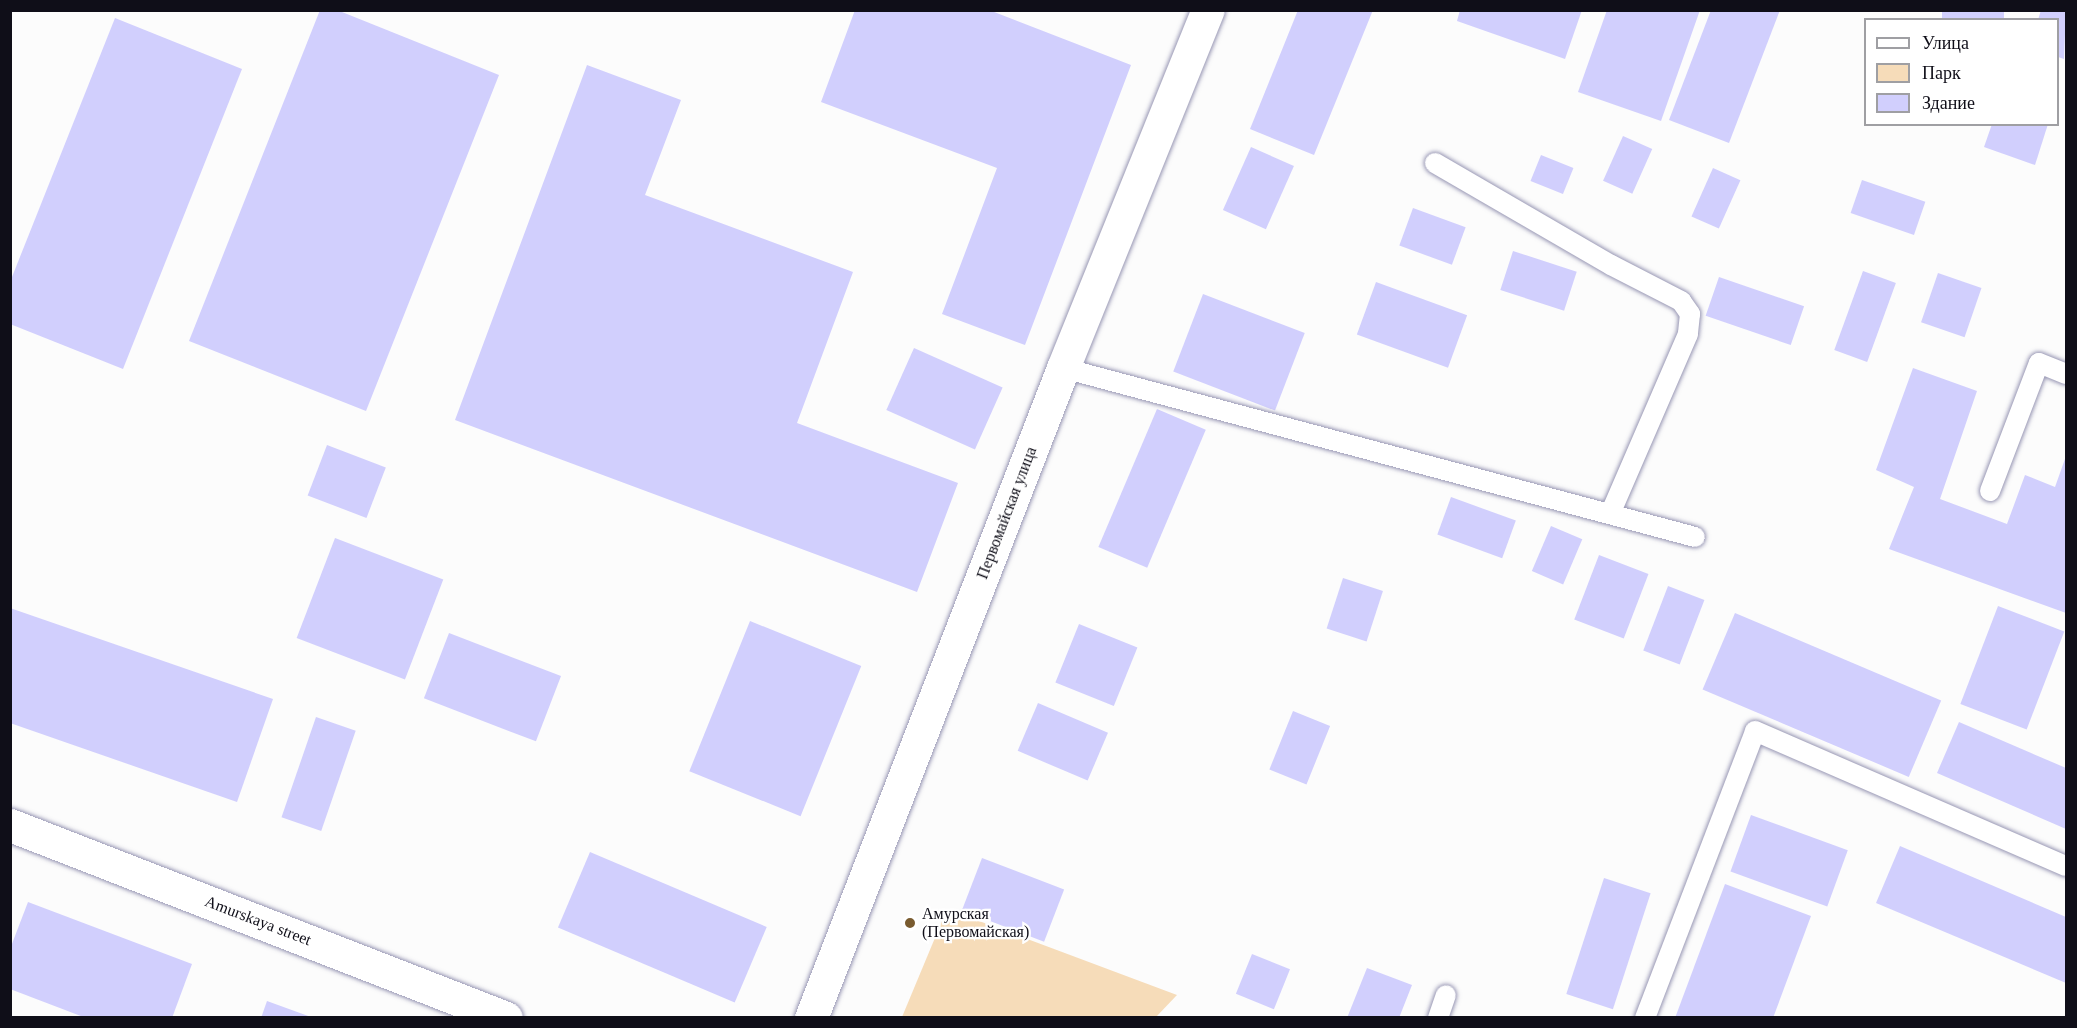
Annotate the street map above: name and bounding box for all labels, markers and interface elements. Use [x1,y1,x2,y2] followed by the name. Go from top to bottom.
[1864,18,2059,126] legend
[1922,33,1969,53] text: Улица
[1922,63,1961,83] text: Парк
[1922,93,1975,113] text: Здание
[973,444,1041,582] street label: Первомайская улица
[202,892,314,950] street label: Amurskaya street
[922,904,1029,942] place label: Амурская (Первомайская)
[903,916,917,930] marker: Амурская (Первомайская)

